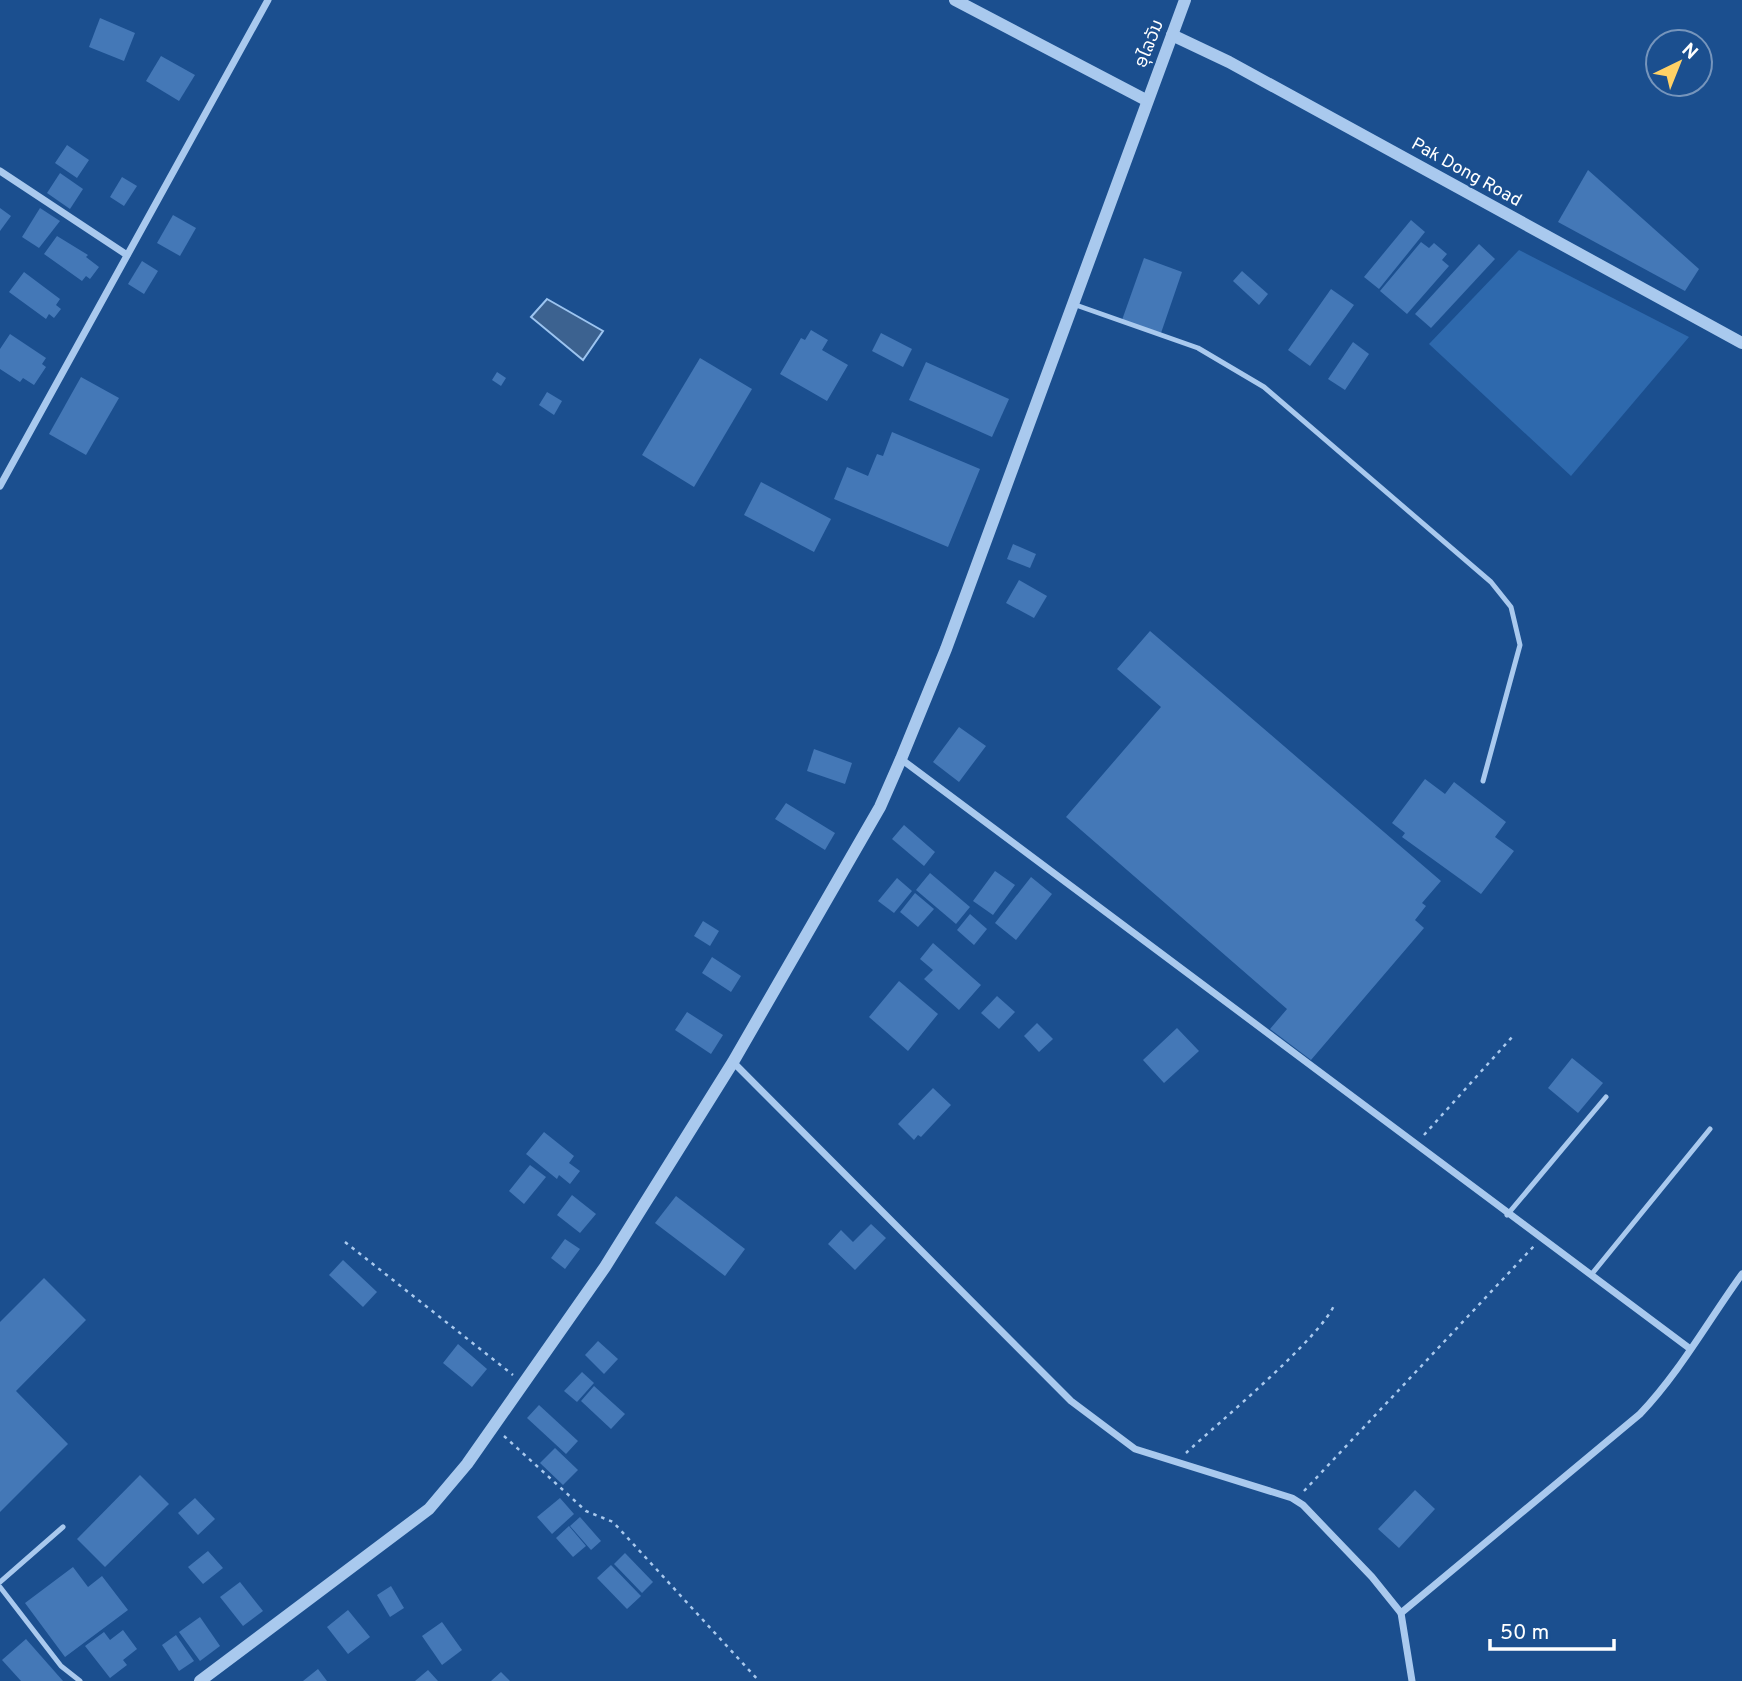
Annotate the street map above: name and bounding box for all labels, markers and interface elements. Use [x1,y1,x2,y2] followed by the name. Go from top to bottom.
[1130,17,1170,71] street label: ອຸໄລວັນ
[1644,28,1714,98] north arrow
[1676,39,1702,65] text: N
[1407,133,1525,213] street label: Pak Dong Road
[1490,1608,1614,1652] scale bar
[1500,1620,1549,1647] text: 50 m

